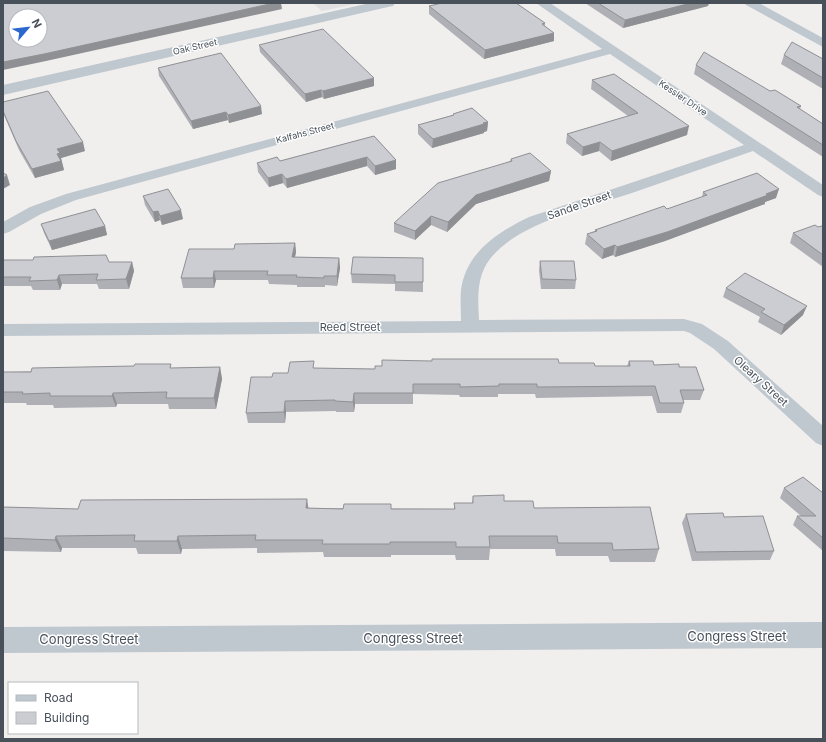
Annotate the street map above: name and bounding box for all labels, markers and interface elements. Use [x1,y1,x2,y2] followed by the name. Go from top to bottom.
[8,8,48,48] north arrow
[29,16,45,30] text: N
[172,36,218,57] street label: Oak Street
[657,77,710,118] street label: Kessler Drive
[275,119,335,146] street label: Kalfahs Street
[545,187,613,223] street label: Sande Street
[320,320,381,334] street label: Reed Street
[731,353,791,409] street label: Oleary Street
[687,628,787,644] street label: Congress Street
[363,630,463,646] street label: Congress Street
[39,631,139,647] street label: Congress Street
[8,682,138,734] legend
[44,690,73,705] text: Road
[44,710,89,725] text: Building

